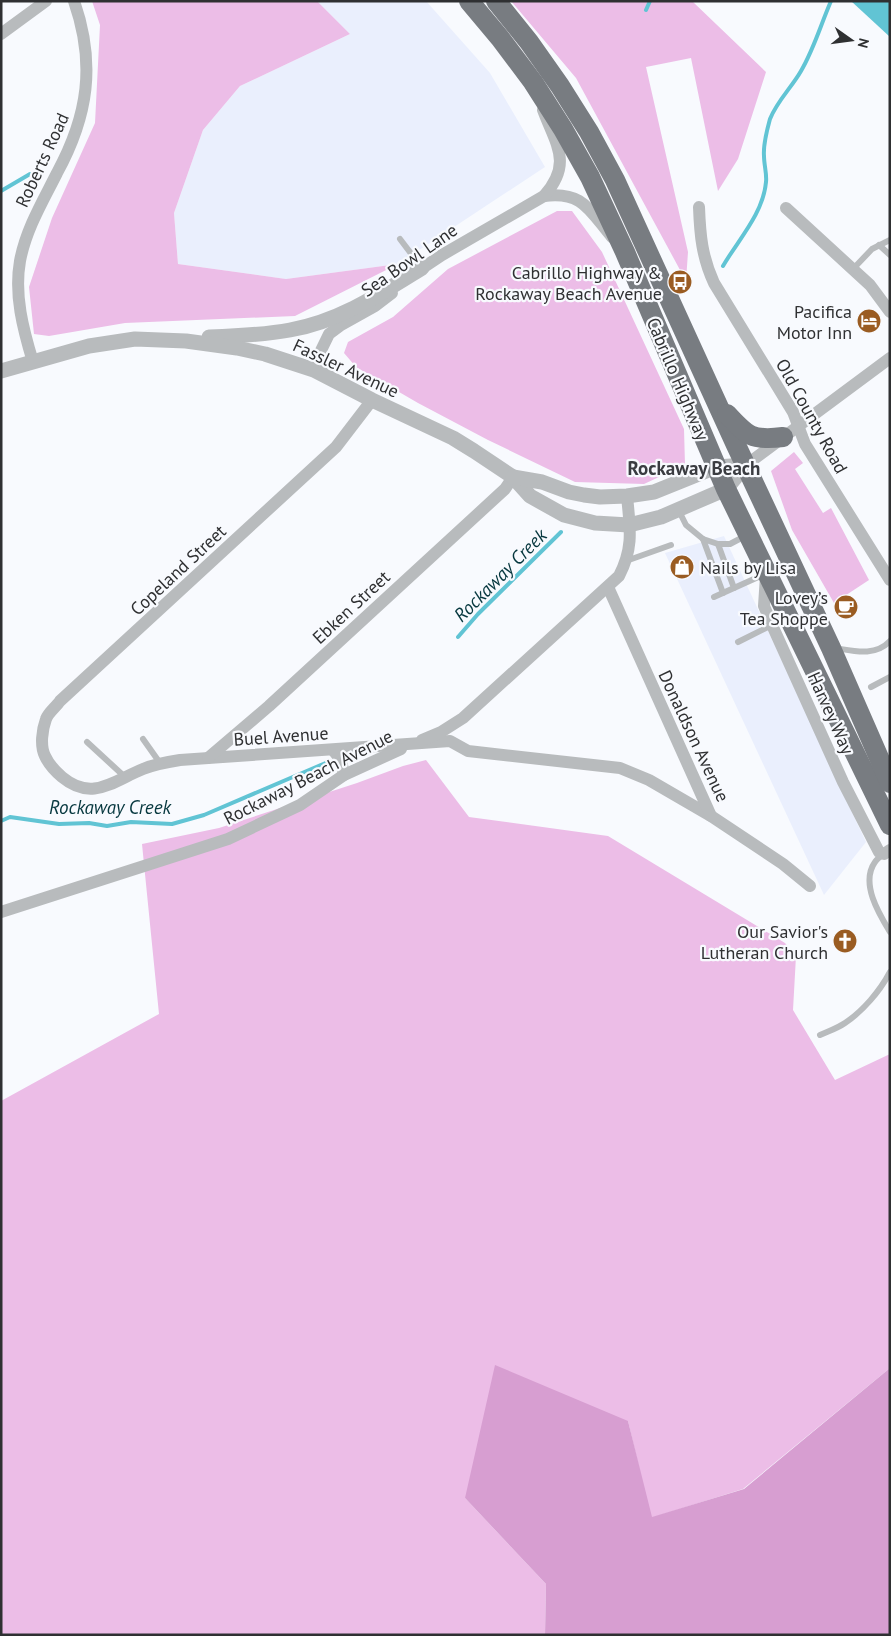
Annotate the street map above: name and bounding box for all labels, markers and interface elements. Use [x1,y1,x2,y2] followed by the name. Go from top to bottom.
[826,15,876,65] north arrow
[854,37,873,50] text: N
[10,109,74,211] street label: Roberts Road
[356,218,462,302] street label: Sea Bowl Lane
[475,261,662,305] place label: Cabrillo Highway & Rockaway Beach Avenue
[667,269,693,295] bus stop icon: Cabrillo Highway & Rockaway Beach Avenue
[777,300,852,344] place label: Pacifica Motor Inn
[856,308,882,334] hotel icon: Pacifica Motor Inn
[642,314,715,445] street label: Cabrillo Highway
[289,333,403,403] street label: Fassler Avenue
[771,355,853,477] street label: Old County Road
[628,456,760,480] district label: Rockaway Beach
[125,520,231,620] street label: Copeland Street
[448,522,553,627] water label: Rockaway Creek
[669,554,695,580] shop icon: Nails by Lisa
[700,556,796,579] place label: Nails by Lisa
[307,565,395,649] street label: Ebken Street
[740,586,828,630] place label: Lovey’s Tea Shoppe
[833,594,859,620] cafe icon: Lovey’s Tea Shoppe
[653,666,735,806] street label: Donaldson Avenue
[803,668,860,758] street label: Harvey Way
[233,721,329,751] street label: Buel Avenue
[220,724,396,830] street label: Rockaway Beach Avenue
[49,795,172,819] water label: Rockaway Creek
[701,920,828,964] place label: Our Savior's Lutheran Church
[832,928,858,954] church icon: Our Savior's Lutheran Church

